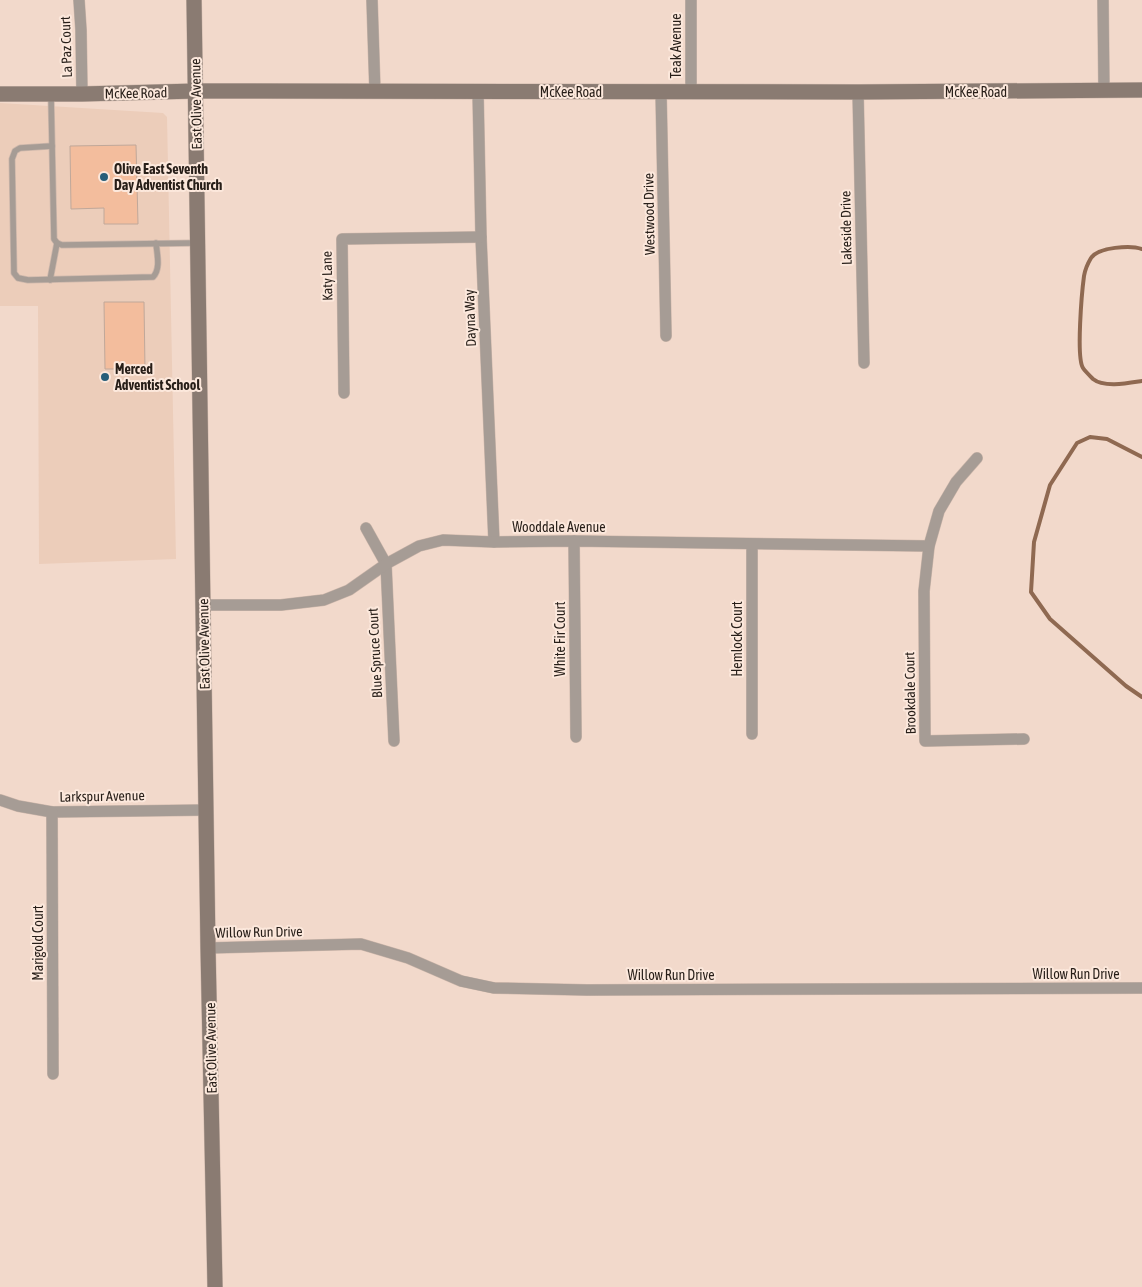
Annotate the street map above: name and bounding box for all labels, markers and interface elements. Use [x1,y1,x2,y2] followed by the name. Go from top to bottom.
[668,13,684,79] street label: Teak Avenue
[57,16,75,78] street label: La Paz Court
[187,58,205,150] street label: East Olive Avenue
[105,84,167,102] street label: McKee Road
[540,84,602,100] street label: McKee Road
[945,84,1007,100] street label: McKee Road
[114,161,223,193] place label: Olive East Seventh Day Adventist Church
[98,171,110,183] marker: Olive East Seventh Day Adventist Church
[640,173,658,255] street label: Westwood Drive
[837,191,855,265] street label: Lakeside Drive
[319,251,335,301] street label: Katy Lane
[461,289,479,347] street label: Dayna Way
[114,361,200,393] place label: Merced Adventist School
[99,371,111,383] marker: Merced Adventist School
[512,519,606,535] street label: Wooddale Avenue
[195,598,213,690] street label: East Olive Avenue
[729,601,745,677] street label: Hemlock Court
[552,602,568,676] street label: White Fir Court
[365,608,385,698] street label: Blue Spruce Court
[901,652,919,734] street label: Brookdale Court
[59,787,145,805] street label: Larkspur Avenue
[30,905,46,981] street label: Marigold Court
[215,923,303,941] street label: Willow Run Drive
[1032,966,1120,982] street label: Willow Run Drive
[627,967,715,983] street label: Willow Run Drive
[202,1002,220,1094] street label: East Olive Avenue

